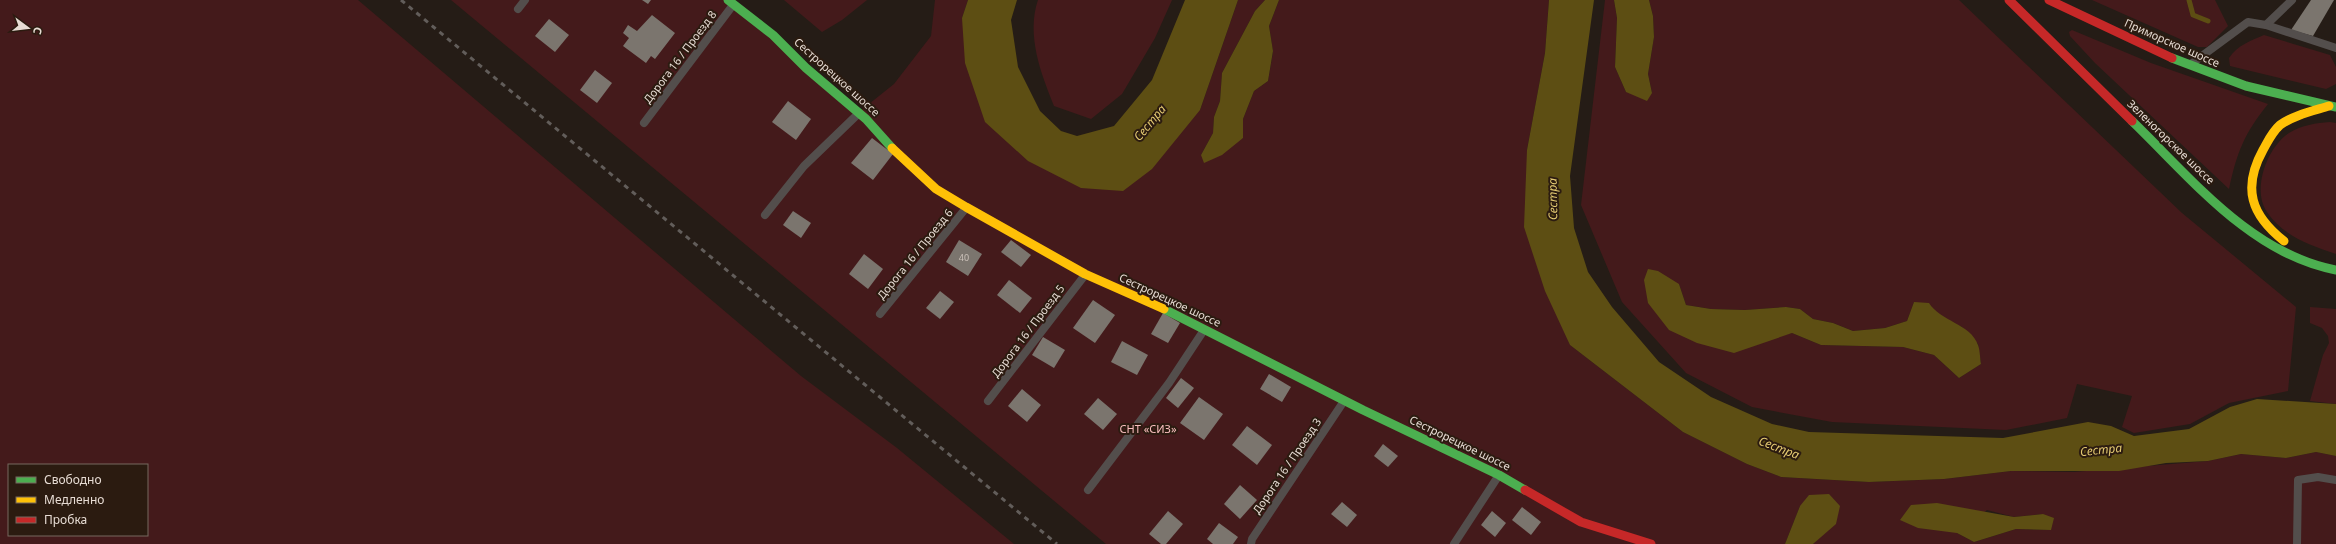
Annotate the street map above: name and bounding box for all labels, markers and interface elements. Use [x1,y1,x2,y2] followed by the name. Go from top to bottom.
[640,7,719,106] street label: Дорога 16 / Проезд 8
[8,8,48,48] north arrow
[2122,15,2222,70] street label: Приморское шоссе
[30,25,46,36] text: С
[791,34,883,119] street label: Сестрорецкое шоссе
[2125,96,2218,187] street label: Зеленогорское шоссе
[1130,101,1170,144] water label: Сестра
[1544,178,1561,220] water label: Сестра
[873,205,956,302] street label: Дорога 16 / Проезд 6
[959,251,969,264] house number: 40
[1117,269,1223,330] street label: Сестрорецкое шоссе
[988,281,1067,380] street label: Дорога 16 / Проезд 5
[1407,412,1513,474] street label: Сестрорецкое шоссе
[1249,415,1324,517] street label: Дорога 16 / Проезд 3
[1119,421,1177,436] park label: СНТ «СИЗ»
[1756,432,1802,463] water label: Сестра
[2079,439,2123,460] water label: Сестра
[8,464,148,536] legend
[44,471,102,488] text: Свободно
[44,491,104,508] text: Медленно
[44,511,87,528] text: Пробка

